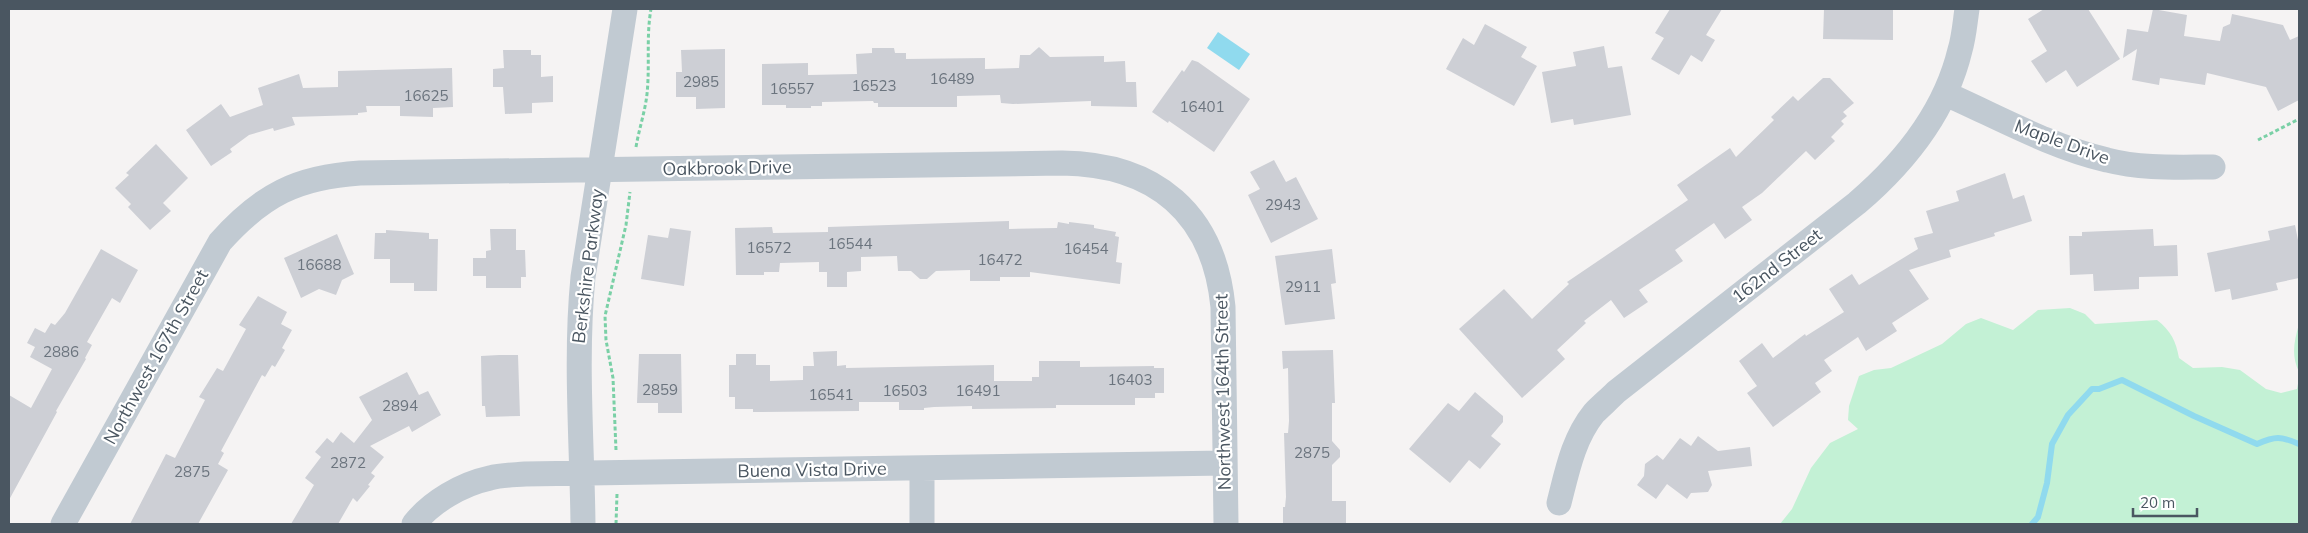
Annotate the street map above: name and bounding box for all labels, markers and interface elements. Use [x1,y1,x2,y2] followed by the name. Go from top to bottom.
[929,69,975,88] house number: 16489
[683,72,719,91] house number: 2985
[851,76,897,95] house number: 16523
[769,79,815,98] house number: 16557
[403,86,449,105] house number: 16625
[1179,97,1225,116] house number: 16401
[2012,114,2113,169] street label: Maple Drive
[662,155,792,180] street label: Oakbrook Drive
[567,187,608,345] street label: Berkshire Parkway
[1265,195,1301,214] house number: 2943
[1727,223,1826,308] street label: 162nd Street
[827,234,873,253] house number: 16544
[746,238,792,257] house number: 16572
[1063,239,1109,258] house number: 16454
[977,250,1023,269] house number: 16472
[296,255,342,274] house number: 16688
[98,265,213,448] street label: Northwest 167th Street
[1285,277,1321,296] house number: 2911
[1209,294,1236,490] street label: Northwest 164th Street
[43,342,79,361] house number: 2886
[1107,370,1153,389] house number: 16403
[642,380,678,399] house number: 2859
[882,381,928,400] house number: 16503
[955,381,1001,400] house number: 16491
[808,385,854,404] house number: 16541
[382,396,418,415] house number: 2894
[1294,443,1330,462] house number: 2875
[330,453,366,472] house number: 2872
[737,457,887,482] street label: Buena Vista Drive
[174,462,210,481] house number: 2875
[2133,486,2197,518] scale bar
[2140,493,2175,512] text: 20 m

